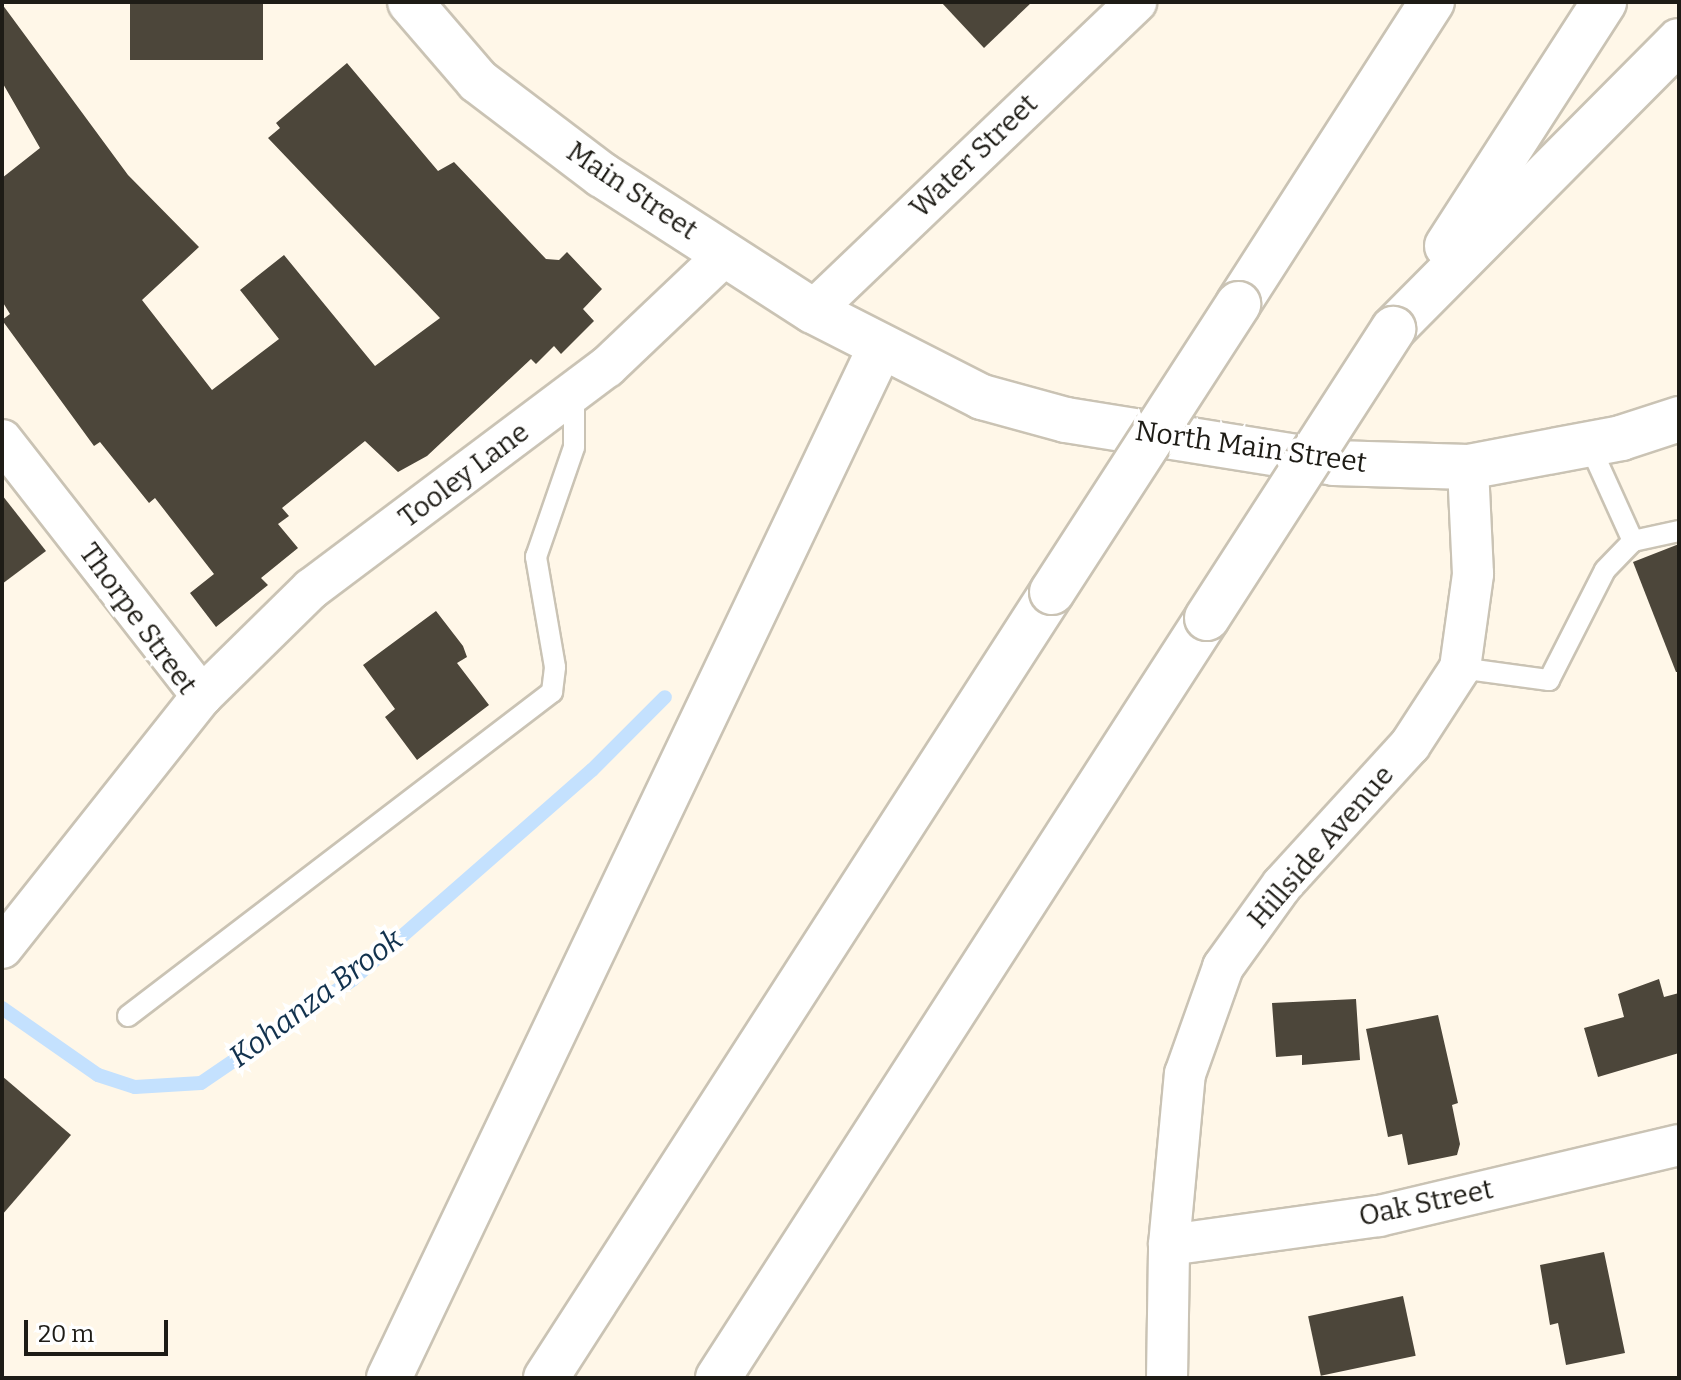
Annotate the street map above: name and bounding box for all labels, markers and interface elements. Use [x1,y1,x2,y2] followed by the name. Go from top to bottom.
[903,87,1045,225] street label: Water Street
[560,135,704,247] street label: Main Street
[1133,414,1369,480] street label: North Main Street
[392,415,536,535] street label: Tooley Lane
[72,537,204,701] street label: Thorpe Street
[1241,759,1401,935] street label: Hillside Avenue
[222,921,410,1075] water label: Kohanza Brook
[1356,1172,1496,1234] street label: Oak Street
[28,1304,172,1354] scale bar
[38,1320,94,1348] text: 20 m

